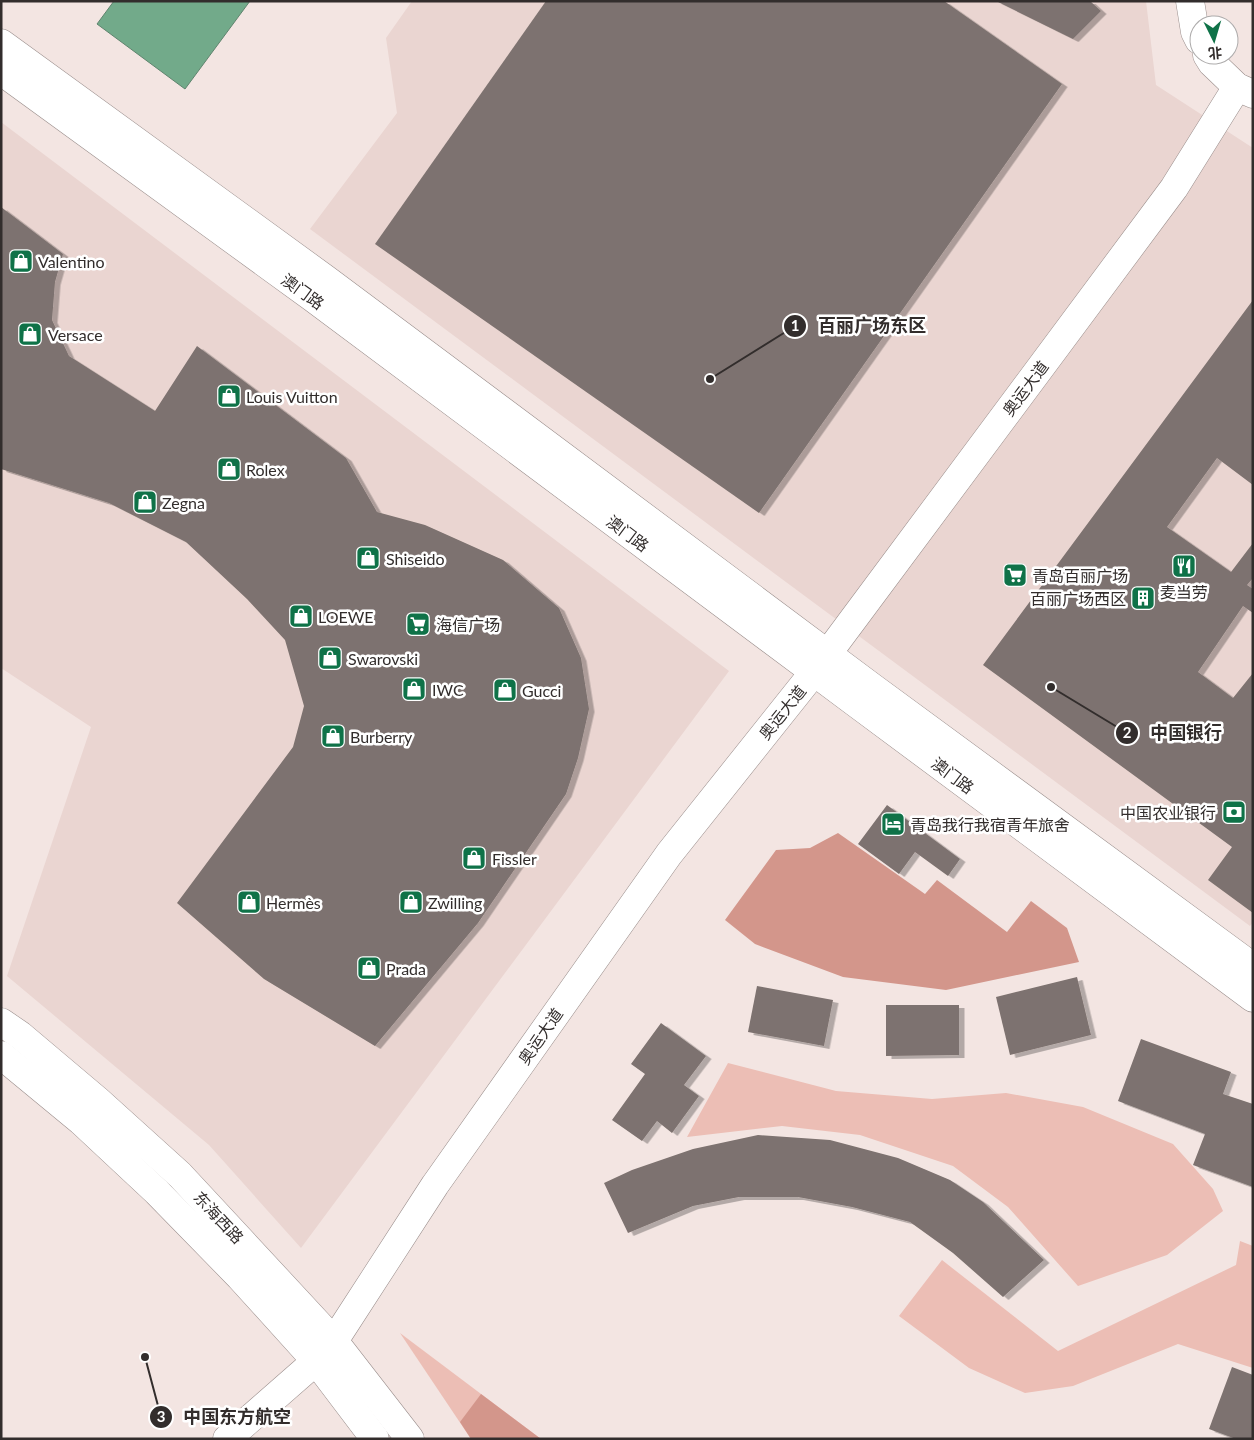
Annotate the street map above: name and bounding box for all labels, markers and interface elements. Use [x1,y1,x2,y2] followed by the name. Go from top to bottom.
[1189,15,1239,65] north arrow
[1207,44,1223,63] text: 北
[8,248,34,274] shop icon: Valentino
[38,252,105,271] place label: Valentino
[278,269,328,313] street label: 澳门路
[783,309,936,342] callout: 百丽广场东区
[818,314,926,336] text: 百丽广场东区
[791,316,799,334] text: 1
[17,321,43,347] shop icon: Versace
[48,325,103,344] place label: Versace
[998,357,1052,419] street label: 奥运大道
[216,383,242,409] shop icon: Louis Vuitton
[246,387,338,406] place label: Louis Vuitton
[216,456,242,482] shop icon: Rolex
[246,460,285,479] place label: Rolex
[132,489,158,515] shop icon: Zegna
[162,493,205,512] place label: Zegna
[603,511,653,555] street label: 澳门路
[355,545,381,571] shop icon: Shiseido
[386,549,445,568] place label: Shiseido
[1171,553,1197,579] restaurant icon: 麦当劳
[1002,562,1028,588] supermarket icon: 青岛百丽广场
[1032,566,1128,585] place label: 青岛百丽广场
[1160,582,1208,601] place label: 麦当劳
[1130,585,1156,611] building icon: 百丽广场西区
[1030,589,1126,608] place label: 百丽广场西区
[288,603,314,629] shop icon: LOEWE
[318,607,374,626] place label: LOEWE
[405,611,431,637] supermarket icon: 海信广场
[436,615,500,634] place label: 海信广场
[317,645,343,671] shop icon: Swarovski
[348,649,418,668] place label: Swarovski
[401,676,427,702] shop icon: IWC
[492,677,518,703] shop icon: Gucci
[432,680,464,699] place label: IWC
[522,681,561,700] place label: Gucci
[754,681,810,743] street label: 奥运大道
[1115,716,1232,749] callout: 中国银行
[1150,721,1222,743] text: 中国银行
[320,723,346,749] shop icon: Burberry
[1123,723,1132,741] text: 2
[350,727,413,746] place label: Burberry
[928,753,978,797] street label: 澳门路
[1221,799,1247,825] bank icon: 中国农业银行
[1120,803,1216,822] place label: 中国农业银行
[880,811,906,837] hotel icon: 青岛我行我宿青年旅舍
[910,815,1070,834] place label: 青岛我行我宿青年旅舍
[461,845,487,871] shop icon: Fissler
[492,849,537,868] place label: Fissler
[236,889,262,915] shop icon: Hermès
[398,889,424,915] shop icon: Zwilling
[266,893,321,912] place label: Hermès
[428,893,482,912] place label: Zwilling
[356,955,382,981] shop icon: Prada
[386,959,426,978] place label: Prada
[514,1004,566,1068] street label: 奥运大道
[190,1187,248,1247] street label: 东海西路
[148,1400,301,1433] callout: 中国东方航空
[183,1405,291,1427] text: 中国东方航空
[157,1407,165,1425] text: 3

